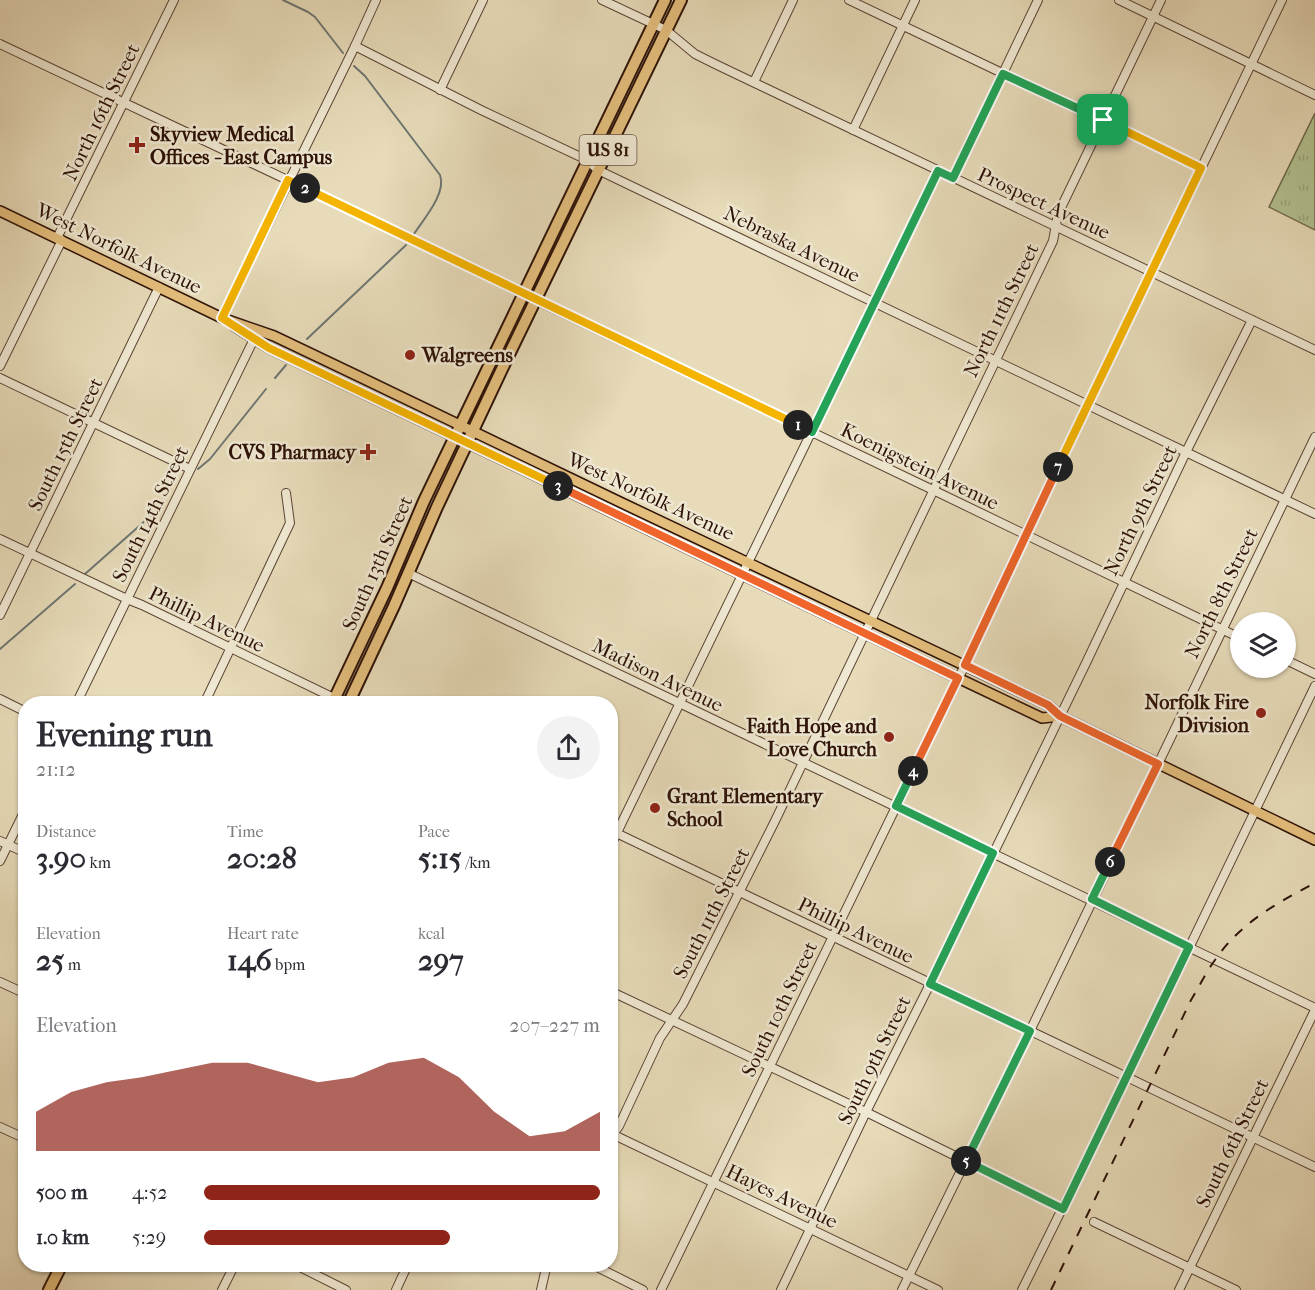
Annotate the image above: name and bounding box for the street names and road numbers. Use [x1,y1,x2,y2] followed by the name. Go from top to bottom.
[58,40,145,184] street label: North 16th Street
[580,135,636,165] road number: US 81
[974,163,1114,244] street label: Prospect Avenue
[31,198,205,299] street label: West Norfolk Avenue
[720,202,864,287] street label: Nebraska Avenue
[959,240,1044,381] street label: North 11th Street
[23,374,108,515] street label: South 15th Street
[837,418,1003,515] street label: Koenigstein Avenue
[1099,441,1182,579] street label: North 9th Street
[108,442,193,586] street label: South 14th Street
[563,447,738,545] street label: West Norfolk Avenue
[337,492,417,634] street label: South 13th Street
[1180,525,1263,662] street label: North 8th Street
[145,582,268,657] street label: Phillip Avenue
[589,634,727,717] street label: Madison Avenue
[669,844,754,983] street label: South 11th Street
[794,893,917,968] street label: Phillip Avenue
[737,938,822,1081] street label: South 10th Street
[833,992,916,1128] street label: South 9th Street
[1191,1075,1274,1211] street label: South 6th Street
[722,1160,841,1233] street label: Hayes Avenue

